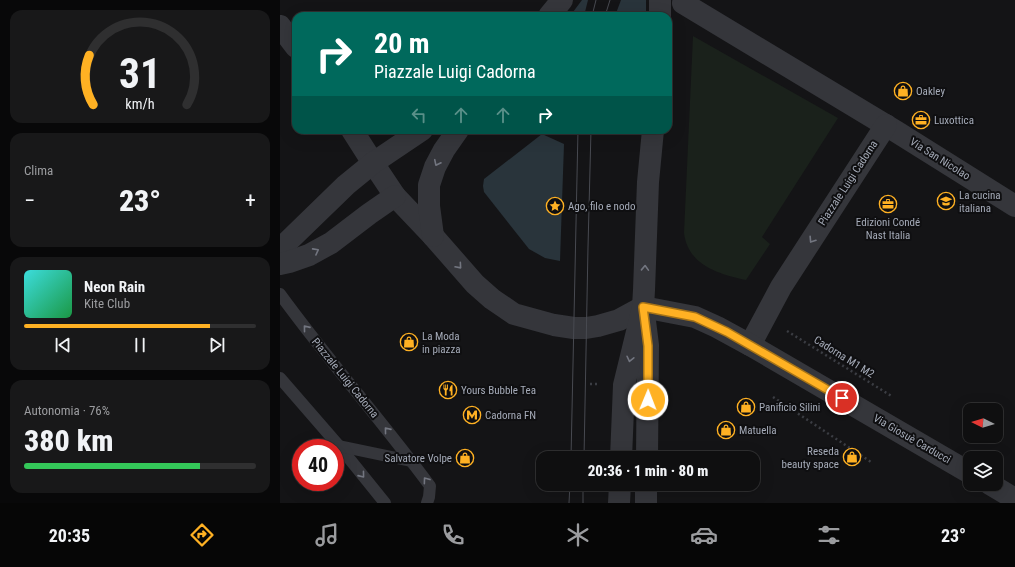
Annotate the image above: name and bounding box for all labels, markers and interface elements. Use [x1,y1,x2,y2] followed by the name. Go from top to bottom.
[374,27,430,60] text: 20 m
[308,28,360,80] icon: right
[119,48,161,97] text: 31
[374,61,536,82] text: Piazzale Luigi Cadorna
[893,81,913,101] shop icon: Oakley
[916,85,945,98] place label: Oakley
[125,95,155,111] text: km/h
[408,104,430,126] icon: left
[450,104,472,126] icon: ahead
[492,104,514,126] icon: ahead
[534,104,556,126] icon: right
[911,110,931,130] office icon: Luxottica
[934,114,974,127] place label: Luxottica
[907,135,973,183] street label: Via San Nicolao
[816,138,880,228] street label: Piazzale Luigi Cadorna
[434,158,442,166] one-way arrow
[24,163,53,178] text: Clima
[119,183,161,218] text: 23°
[24,188,35,213] text: −
[245,188,256,213] text: +
[959,189,1001,215] place label: La cucina italiana
[936,191,956,211] school or university icon: La cucina italiana
[878,194,898,214] office icon: Edizioni Condé Nast Italia
[545,196,565,216] place icon: Ago, filo e nodo
[568,200,636,213] place label: Ago, filo e nodo
[856,216,920,242] place label: Edizioni Condé Nast Italia
[809,236,816,243] one-way arrow
[312,248,320,256] one-way arrow
[455,261,462,268] one-way arrow
[641,265,649,271] one-way arrow
[84,278,145,296] text: Neon Rain
[84,296,130,311] text: Kite Club
[303,326,310,333] one-way arrow
[422,330,461,356] place label: La Moda in piazza
[399,332,419,352] shop icon: La Moda in piazza
[811,333,877,381] street label: Cadorna M1 M2
[52,334,74,356] icon: previous
[129,334,151,356] icon: pause
[206,334,228,356] icon: next
[309,336,381,420] street label: Piazzale Luigi Cadorna
[626,355,635,362] one-way arrow
[627,379,669,421] position arrow
[438,380,458,400] restaurant icon: Yours Bubble Tea
[825,381,859,415] pin
[461,384,536,397] place label: Yours Bubble Tea
[831,387,853,409] icon: arrive
[736,397,756,417] shop icon: Panificio Silini
[759,401,820,414] place label: Panificio Silini
[24,403,110,418] text: Autonomia · 76%
[963,403,1003,443] north arrow
[963,403,1003,491] map controls
[462,405,482,425] metro station icon: Cadorna FN
[485,409,536,422] place label: Cadorna FN
[871,412,953,466] street label: Via Giosuè Carducci
[716,420,736,440] shop icon: Matuella
[24,423,113,458] text: 380 km
[739,424,777,437] place label: Matuella
[384,427,391,435] one-way arrow
[292,439,344,491] speed limit sign: 40
[782,445,839,471] place label: Reseda beauty space
[842,447,862,467] shop icon: Reseda beauty space
[455,448,475,468] shop icon: Salvatore Volpe
[963,451,1003,491] button: layers
[384,452,452,465] place label: Salvatore Volpe
[588,462,708,480] text: 20:36 · 1 min · 80 m
[357,470,364,477] one-way arrow
[424,478,431,485] one-way arrow
[188,521,216,549] icon: directions
[313,521,341,549] icon: music
[439,521,467,549] icon: phone
[564,521,592,549] icon: climate
[690,521,718,549] icon: car
[815,521,843,549] icon: filters
[49,525,90,546] text: 20:35
[941,525,966,546] text: 23°

